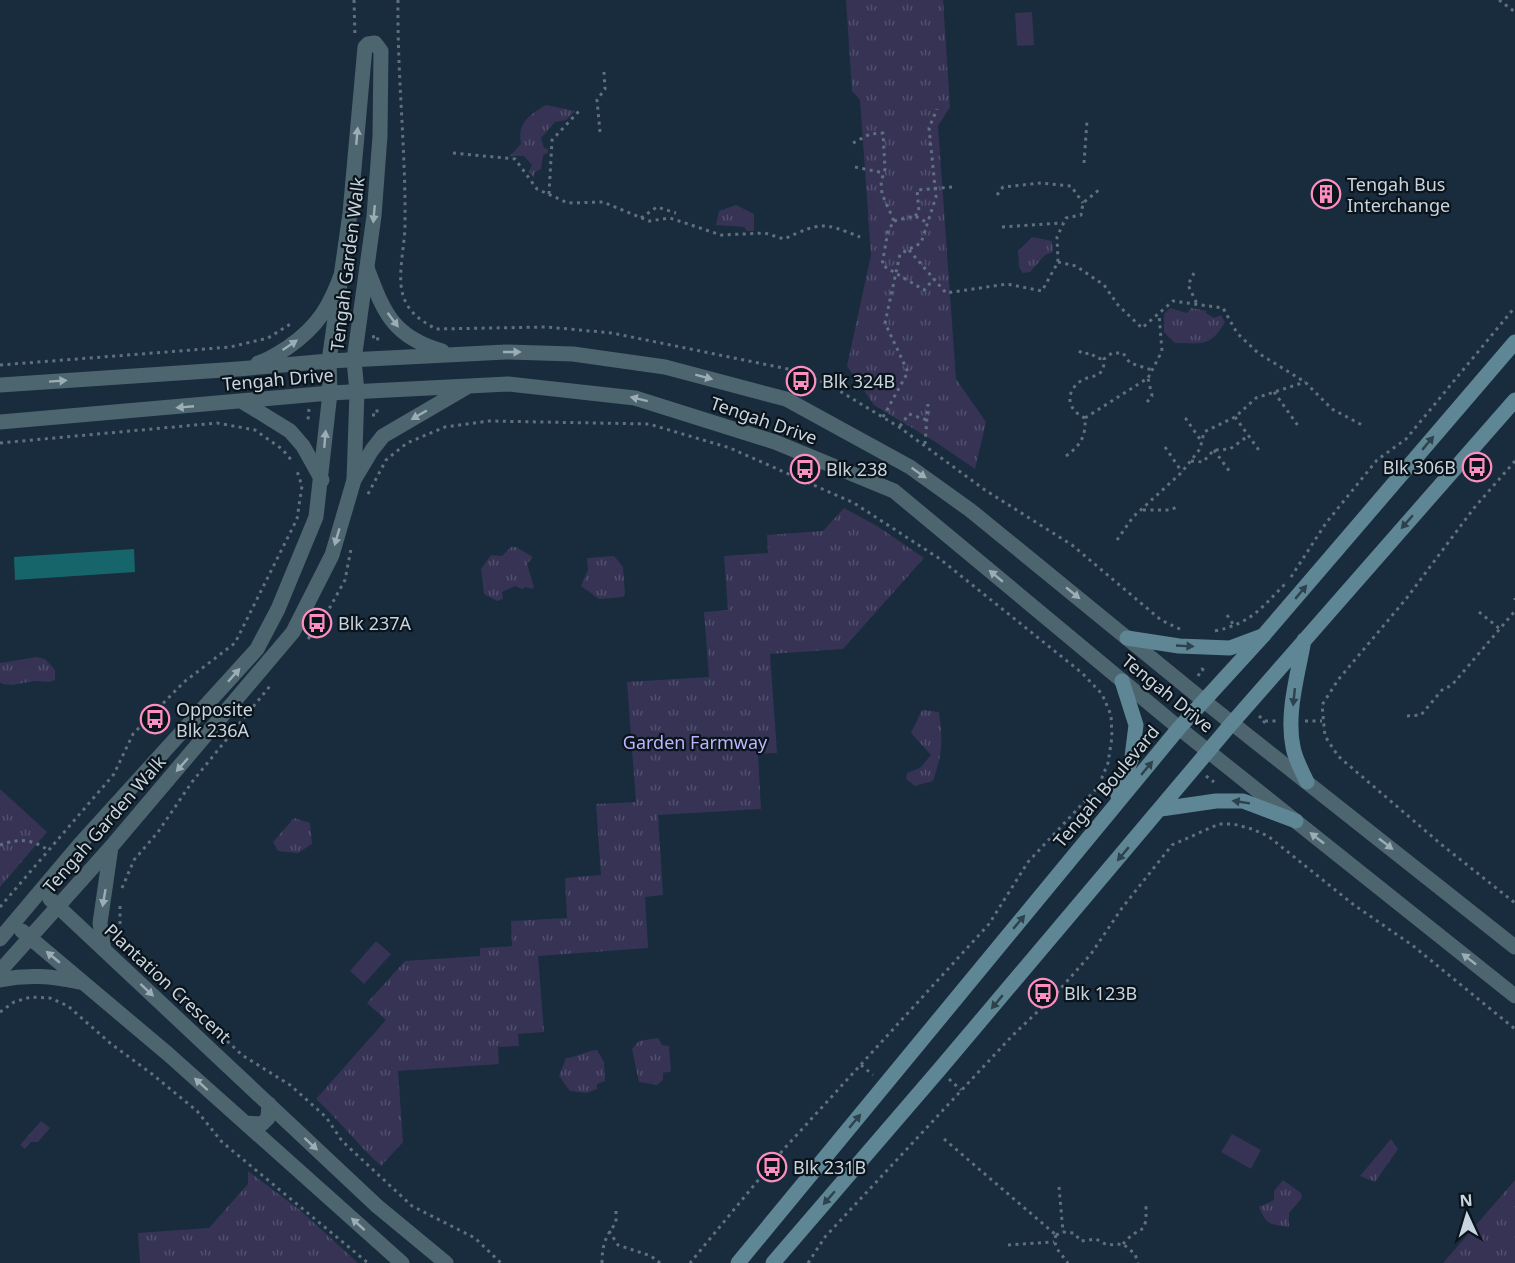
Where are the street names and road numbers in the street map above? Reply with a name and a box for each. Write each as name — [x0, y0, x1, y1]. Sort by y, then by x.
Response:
street label: Tengah Garden Walk — [324, 175, 370, 352]
street label: Tengah Drive — [221, 362, 335, 396]
street label: Tengah Drive — [707, 391, 821, 449]
street label: Tengah Drive — [1117, 649, 1219, 737]
street label: Tengah Boulevard — [1048, 720, 1164, 852]
street label: Tengah Garden Walk — [38, 750, 171, 898]
street label: Plantation Crescent — [100, 918, 237, 1048]

